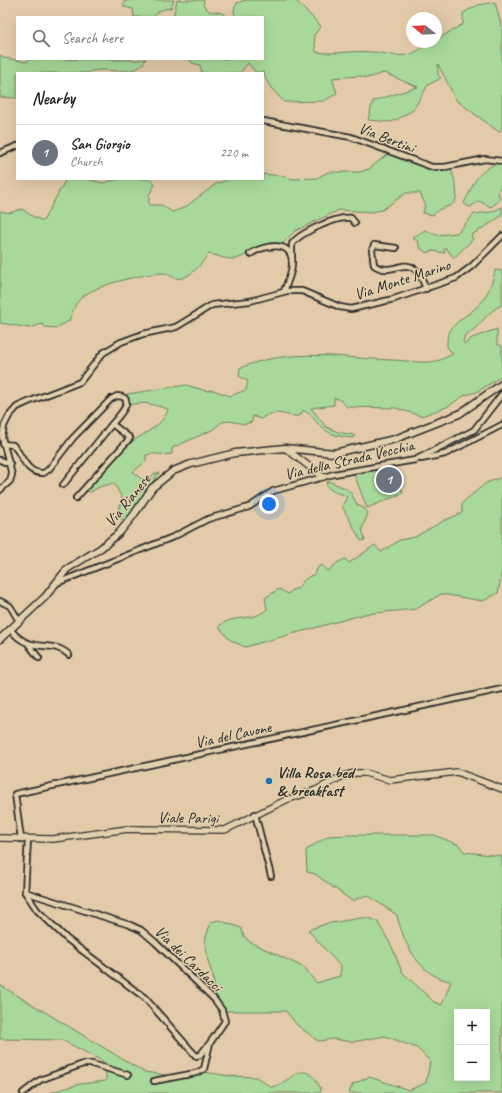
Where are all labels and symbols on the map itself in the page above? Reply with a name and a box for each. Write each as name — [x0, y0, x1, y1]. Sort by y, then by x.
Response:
north arrow — [406, 12, 442, 48]
street label: Via Bertini — [356, 118, 420, 159]
street label: Via Monte Marino — [352, 255, 454, 305]
street label: Via della Strada Vecchia — [283, 435, 417, 485]
pin: 1 — [376, 465, 402, 495]
street label: Via Rianese — [100, 469, 156, 531]
your location — [259, 494, 279, 514]
street label: Via del Cavone — [193, 717, 275, 753]
place label: Villa Rosa bed & breakfast — [277, 763, 356, 801]
marker: Villa Rosa bed & breakfast — [264, 776, 274, 786]
street label: Viale Parigi — [158, 807, 220, 829]
street label: Via dei Cardacci — [150, 922, 228, 997]

